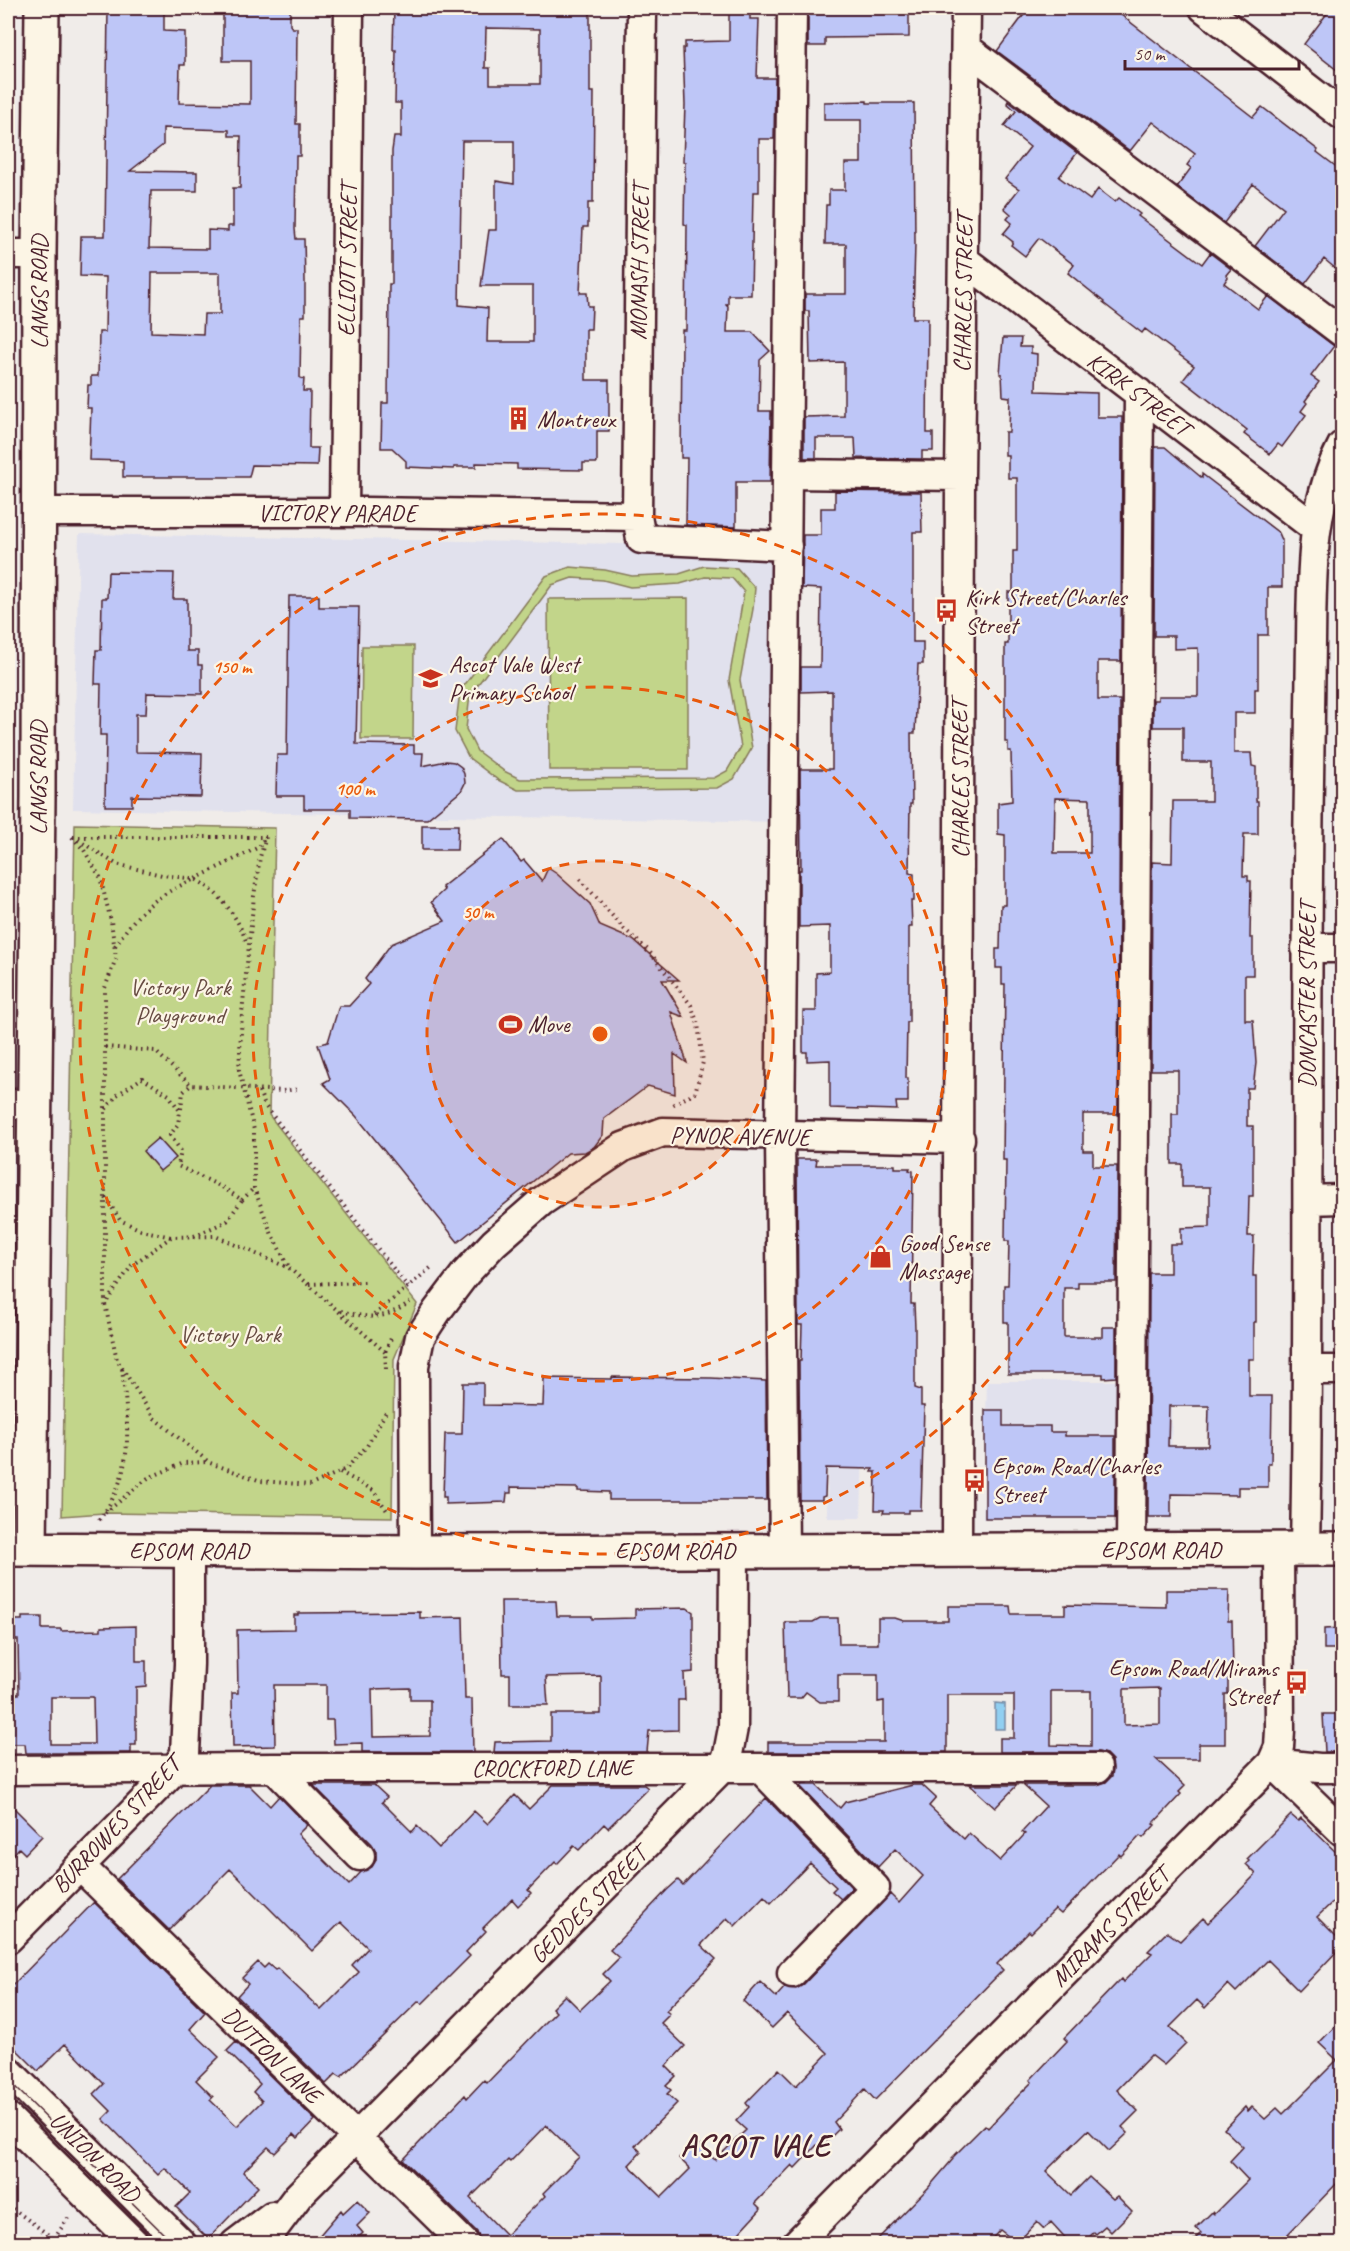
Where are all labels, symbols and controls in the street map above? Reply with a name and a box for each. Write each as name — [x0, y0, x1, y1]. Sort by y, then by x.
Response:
scale bar — [1125, 33, 1299, 71]
text: 50 m — [1134, 43, 1167, 65]
street label: ELLIOTT STREET — [331, 177, 363, 337]
street label: MONASH STREET — [623, 178, 655, 340]
street label: CHARLES STREET — [947, 207, 979, 373]
street label: LANGS ROAD — [24, 233, 54, 349]
street label: KIRK STREET — [1081, 345, 1201, 446]
place label: Montreux — [537, 404, 617, 434]
building icon: Montreux — [506, 406, 532, 432]
street label: VICTORY PARADE — [258, 498, 419, 528]
place label: Kirk Street/Charles Street — [965, 582, 1129, 640]
bus stop icon: Kirk Street/Charles Street — [934, 598, 960, 624]
place label: Ascot Vale West Primary School — [449, 649, 582, 707]
text: 150 m — [213, 656, 253, 678]
school or university icon: Ascot Vale West Primary School — [418, 665, 444, 691]
street label: CHARLES STREET — [945, 694, 975, 858]
street label: LANGS ROAD — [23, 719, 53, 835]
text: 100 m — [336, 778, 376, 800]
street label: DONCASTER STREET — [1292, 897, 1322, 1088]
text: 50 m — [463, 901, 495, 923]
park label: Victory Park Playground — [129, 972, 233, 1030]
place label: Move — [528, 1009, 572, 1039]
sports icon: Move — [497, 1011, 523, 1037]
centre of rings — [590, 1024, 610, 1044]
street label: PYNOR AVENUE — [670, 1120, 813, 1152]
place label: Good Sense Massage — [899, 1228, 991, 1286]
shop icon: Good Sense Massage — [868, 1244, 894, 1270]
park label: Victory Park — [179, 1319, 283, 1349]
place label: Epsom Road/Charles Street — [992, 1451, 1162, 1509]
bus stop icon: Epsom Road/Charles Street — [961, 1467, 987, 1493]
street label: EPSOM ROAD — [1101, 1535, 1223, 1565]
street label: EPSOM ROAD — [129, 1536, 251, 1566]
street label: EPSOM ROAD — [615, 1536, 737, 1566]
place label: Epsom Road/Mirams Street — [1109, 1653, 1281, 1711]
bus stop icon: Epsom Road/Mirams Street — [1283, 1669, 1309, 1695]
street label: BURROWES STREET — [45, 1746, 191, 1900]
street label: CROCKFORD LANE — [472, 1753, 636, 1783]
street label: GEDDES STREET — [523, 1836, 657, 1970]
street label: MIRAMS STREET — [1044, 1857, 1180, 1993]
street label: DUTTON LANE — [216, 2000, 330, 2112]
street label: UNION ROAD — [43, 2105, 148, 2210]
district label: ASCOT VALE — [681, 2127, 834, 2165]

